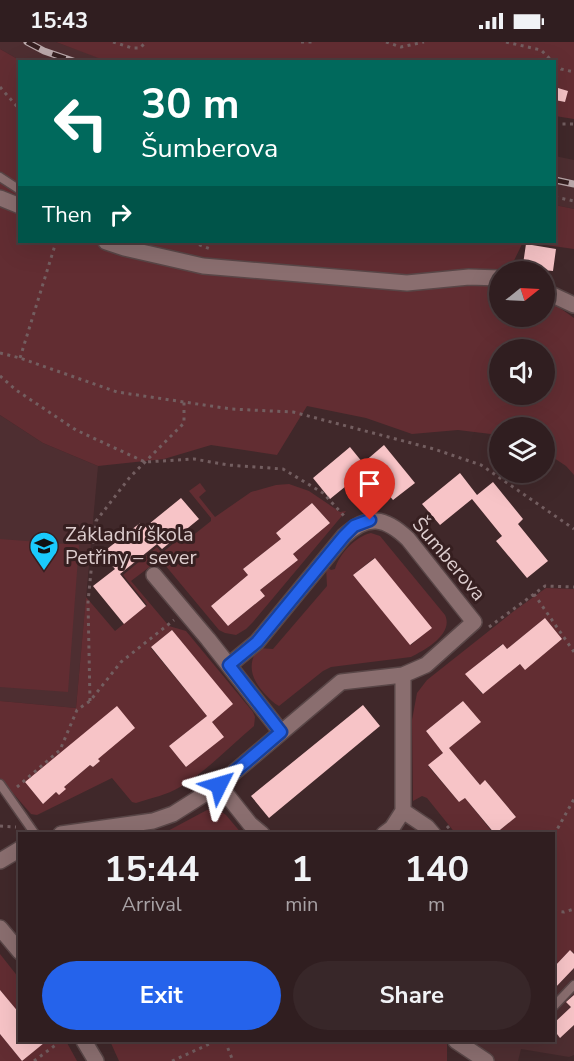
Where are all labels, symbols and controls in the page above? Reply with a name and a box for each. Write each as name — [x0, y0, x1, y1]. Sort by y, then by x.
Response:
text: 15:43 — [30, 6, 88, 36]
text: 30 m — [141, 76, 240, 133]
icon: left — [42, 84, 120, 162]
text: Šumberova — [141, 130, 278, 167]
icon: right — [104, 198, 137, 231]
text: Then — [42, 200, 92, 230]
north arrow — [489, 261, 555, 327]
map controls — [489, 261, 555, 483]
button: sound — [489, 339, 555, 405]
button: layers — [489, 417, 555, 483]
pin — [344, 458, 395, 520]
icon: arrive — [353, 467, 386, 500]
street label: Šumberova — [406, 511, 492, 607]
place label: Základní škola Petřiny – sever — [65, 521, 197, 571]
school or university icon: Základní škola Petřiny – sever — [28, 530, 60, 572]
position arrow — [187, 753, 251, 817]
text: 15:44 — [104, 845, 199, 894]
text: 1 — [291, 845, 313, 894]
text: 140 — [404, 845, 469, 894]
text: Arrival — [122, 891, 182, 918]
text: min — [285, 891, 318, 918]
text: m — [428, 891, 445, 918]
button: Exit — [42, 961, 281, 1030]
button: Share — [293, 961, 531, 1030]

